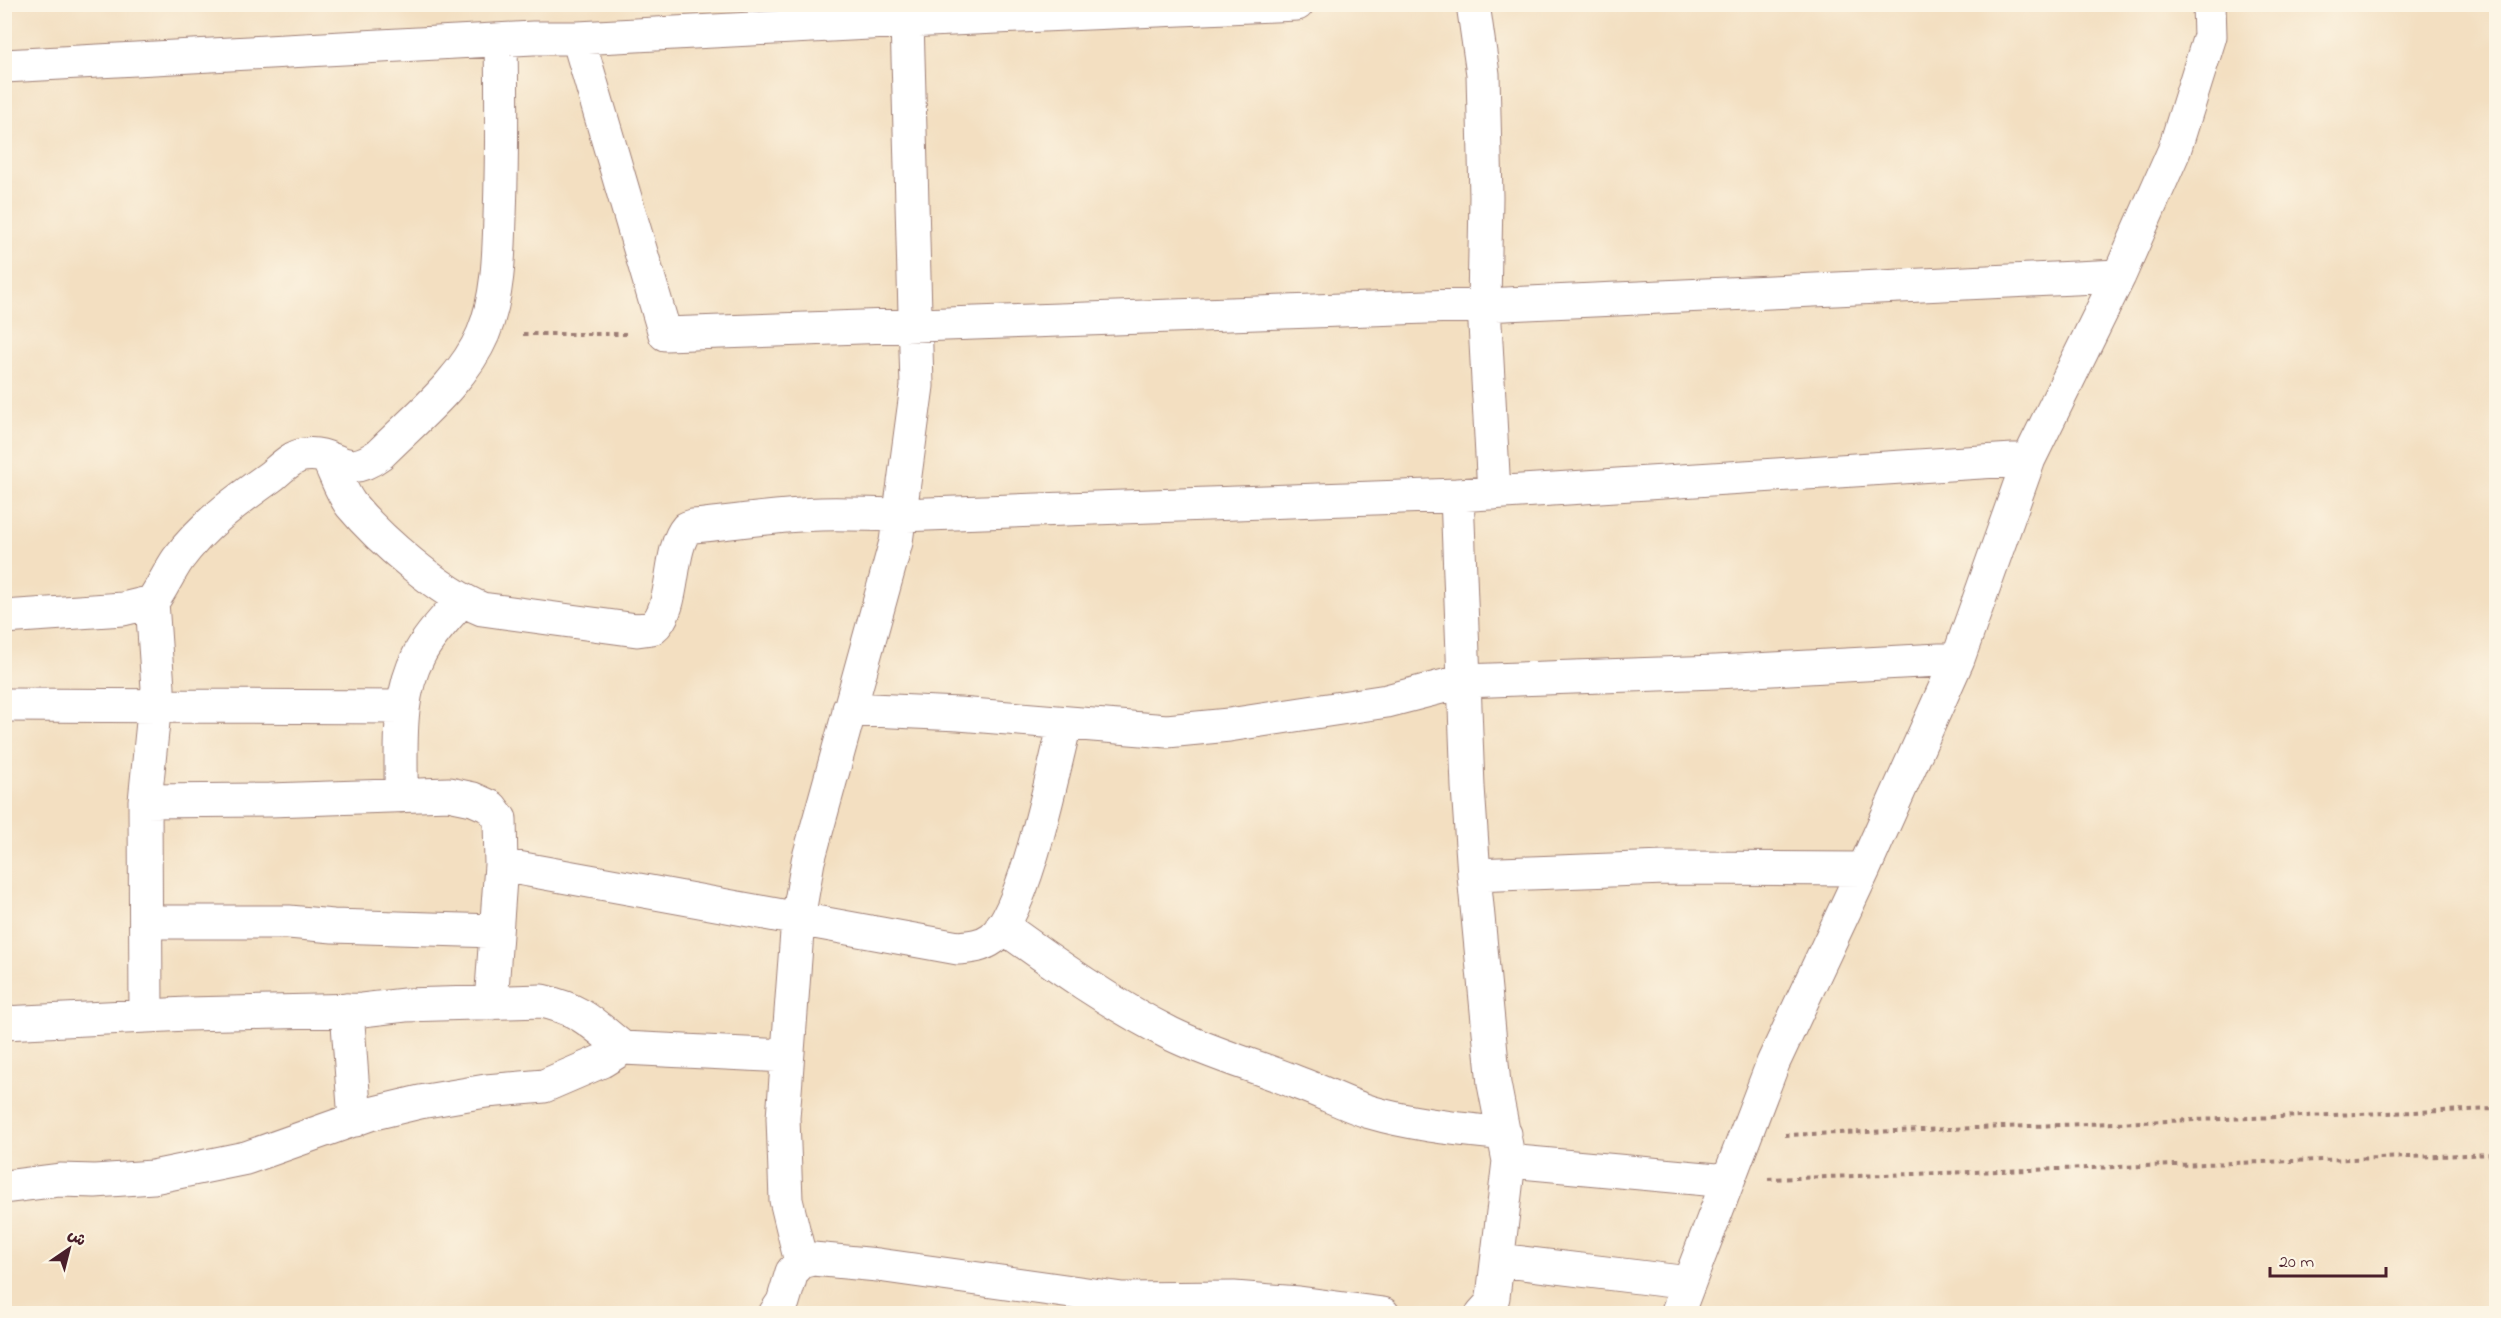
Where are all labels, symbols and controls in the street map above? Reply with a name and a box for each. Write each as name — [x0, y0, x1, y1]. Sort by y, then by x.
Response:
north arrow — [39, 1219, 99, 1279]
text: ش — [62, 1223, 91, 1253]
scale bar — [2270, 1240, 2386, 1278]
text: 20 m — [2279, 1250, 2314, 1276]

